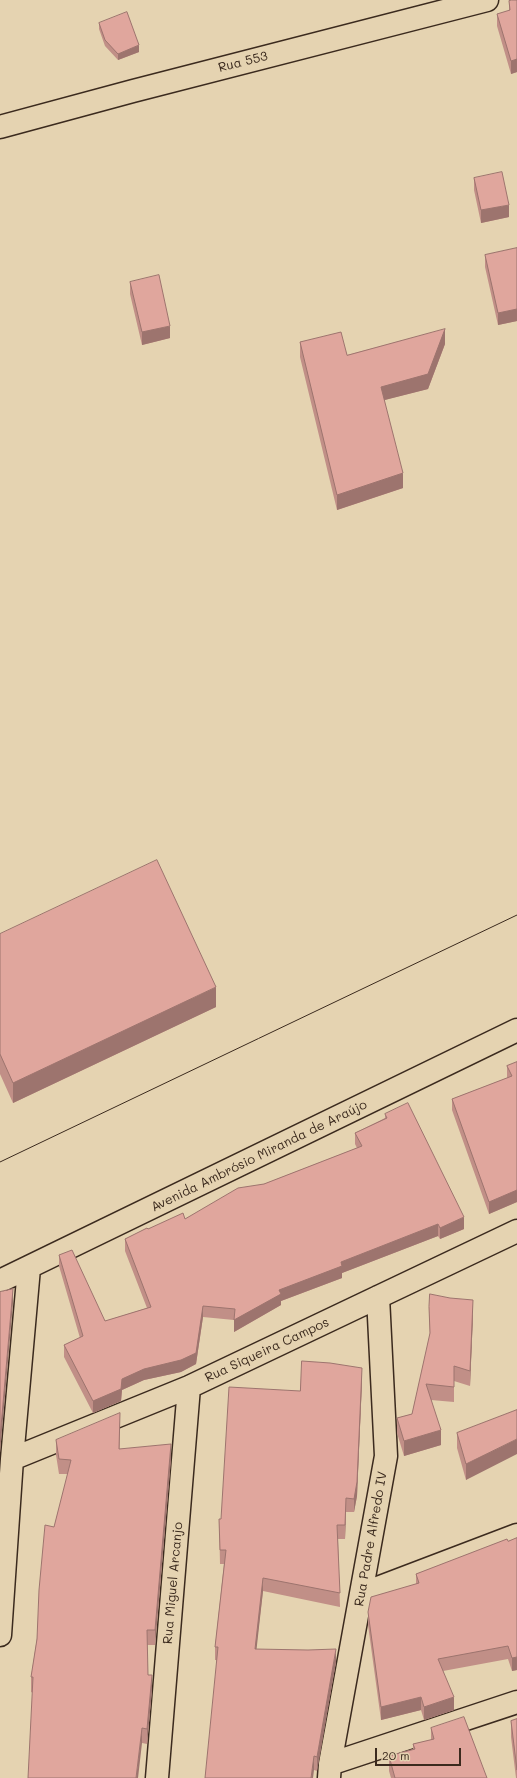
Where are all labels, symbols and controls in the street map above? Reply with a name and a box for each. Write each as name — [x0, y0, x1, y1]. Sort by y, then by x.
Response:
street label: Rua 553 — [217, 48, 269, 76]
street label: Avenida Ambrósio Miranda de Araújo — [149, 1097, 369, 1215]
street label: Rua Siqueira Campos — [203, 1314, 331, 1386]
street label: Rua Padre Alfredo IV — [351, 1470, 391, 1608]
street label: Rua Miguel Arcanjo — [160, 1521, 186, 1645]
scale bar — [377, 1740, 463, 1766]
text: 20 m — [382, 1747, 410, 1763]

